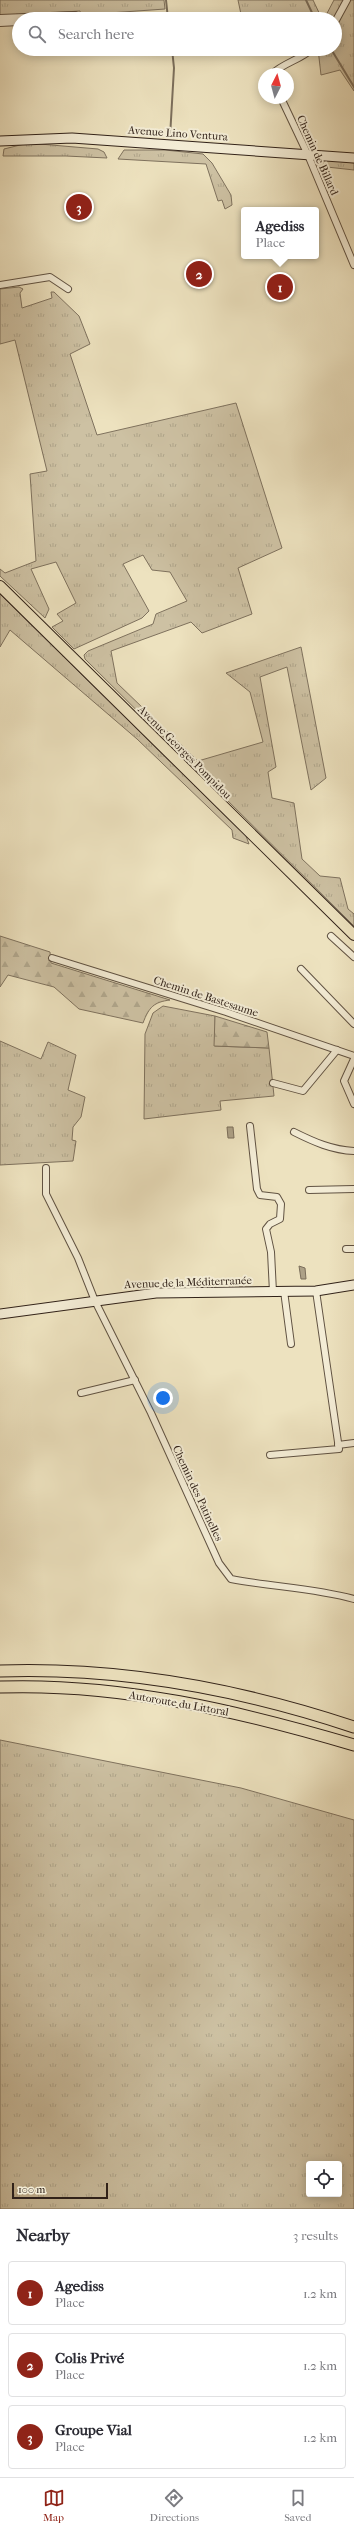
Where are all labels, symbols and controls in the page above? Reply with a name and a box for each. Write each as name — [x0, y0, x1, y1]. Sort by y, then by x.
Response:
search box — [12, 12, 342, 56]
icon: search — [26, 23, 48, 45]
text: Search here — [58, 25, 134, 43]
north arrow — [258, 68, 294, 104]
street label: Chemin de Billard — [294, 113, 341, 198]
street label: Avenue Lino Ventura — [127, 123, 229, 144]
pin: 3 — [66, 192, 92, 222]
popup — [241, 207, 319, 259]
text: Agediss — [256, 217, 304, 235]
text: Place — [256, 235, 285, 250]
pin: 2 — [186, 259, 212, 289]
pin: 1 — [267, 272, 293, 302]
street label: Avenue Georges Pompidou — [135, 702, 235, 802]
street label: Chemin de Bastesaume — [152, 973, 260, 1020]
street label: Avenue de la Méditerranée — [123, 1274, 253, 1291]
your location — [153, 1388, 173, 1408]
street label: Chemin des Patinelles — [170, 1443, 225, 1543]
street label: Autoroute du Littoral — [127, 1688, 230, 1719]
map controls — [306, 2161, 342, 2197]
button: locate — [306, 2161, 342, 2197]
scale bar — [12, 2181, 108, 2200]
text: 100 m — [18, 2183, 46, 2196]
text: Nearby — [16, 2225, 70, 2245]
text: 3 results — [293, 2228, 338, 2243]
text: Agediss — [55, 2277, 104, 2295]
text: 1 — [28, 2286, 32, 2301]
text: 1.2 km — [303, 2286, 337, 2301]
text: Place — [55, 2295, 85, 2310]
text: Colis Privé — [55, 2349, 124, 2367]
text: 2 — [27, 2358, 33, 2373]
text: 1.2 km — [303, 2358, 337, 2373]
text: Place — [55, 2367, 85, 2382]
text: Groupe Vial — [55, 2421, 132, 2439]
text: 3 — [27, 2430, 33, 2445]
text: 1.2 km — [303, 2430, 337, 2445]
text: Place — [55, 2439, 85, 2454]
tab: Map — [43, 2487, 65, 2524]
tab: Directions — [150, 2487, 199, 2524]
tab: Saved — [284, 2487, 311, 2524]

